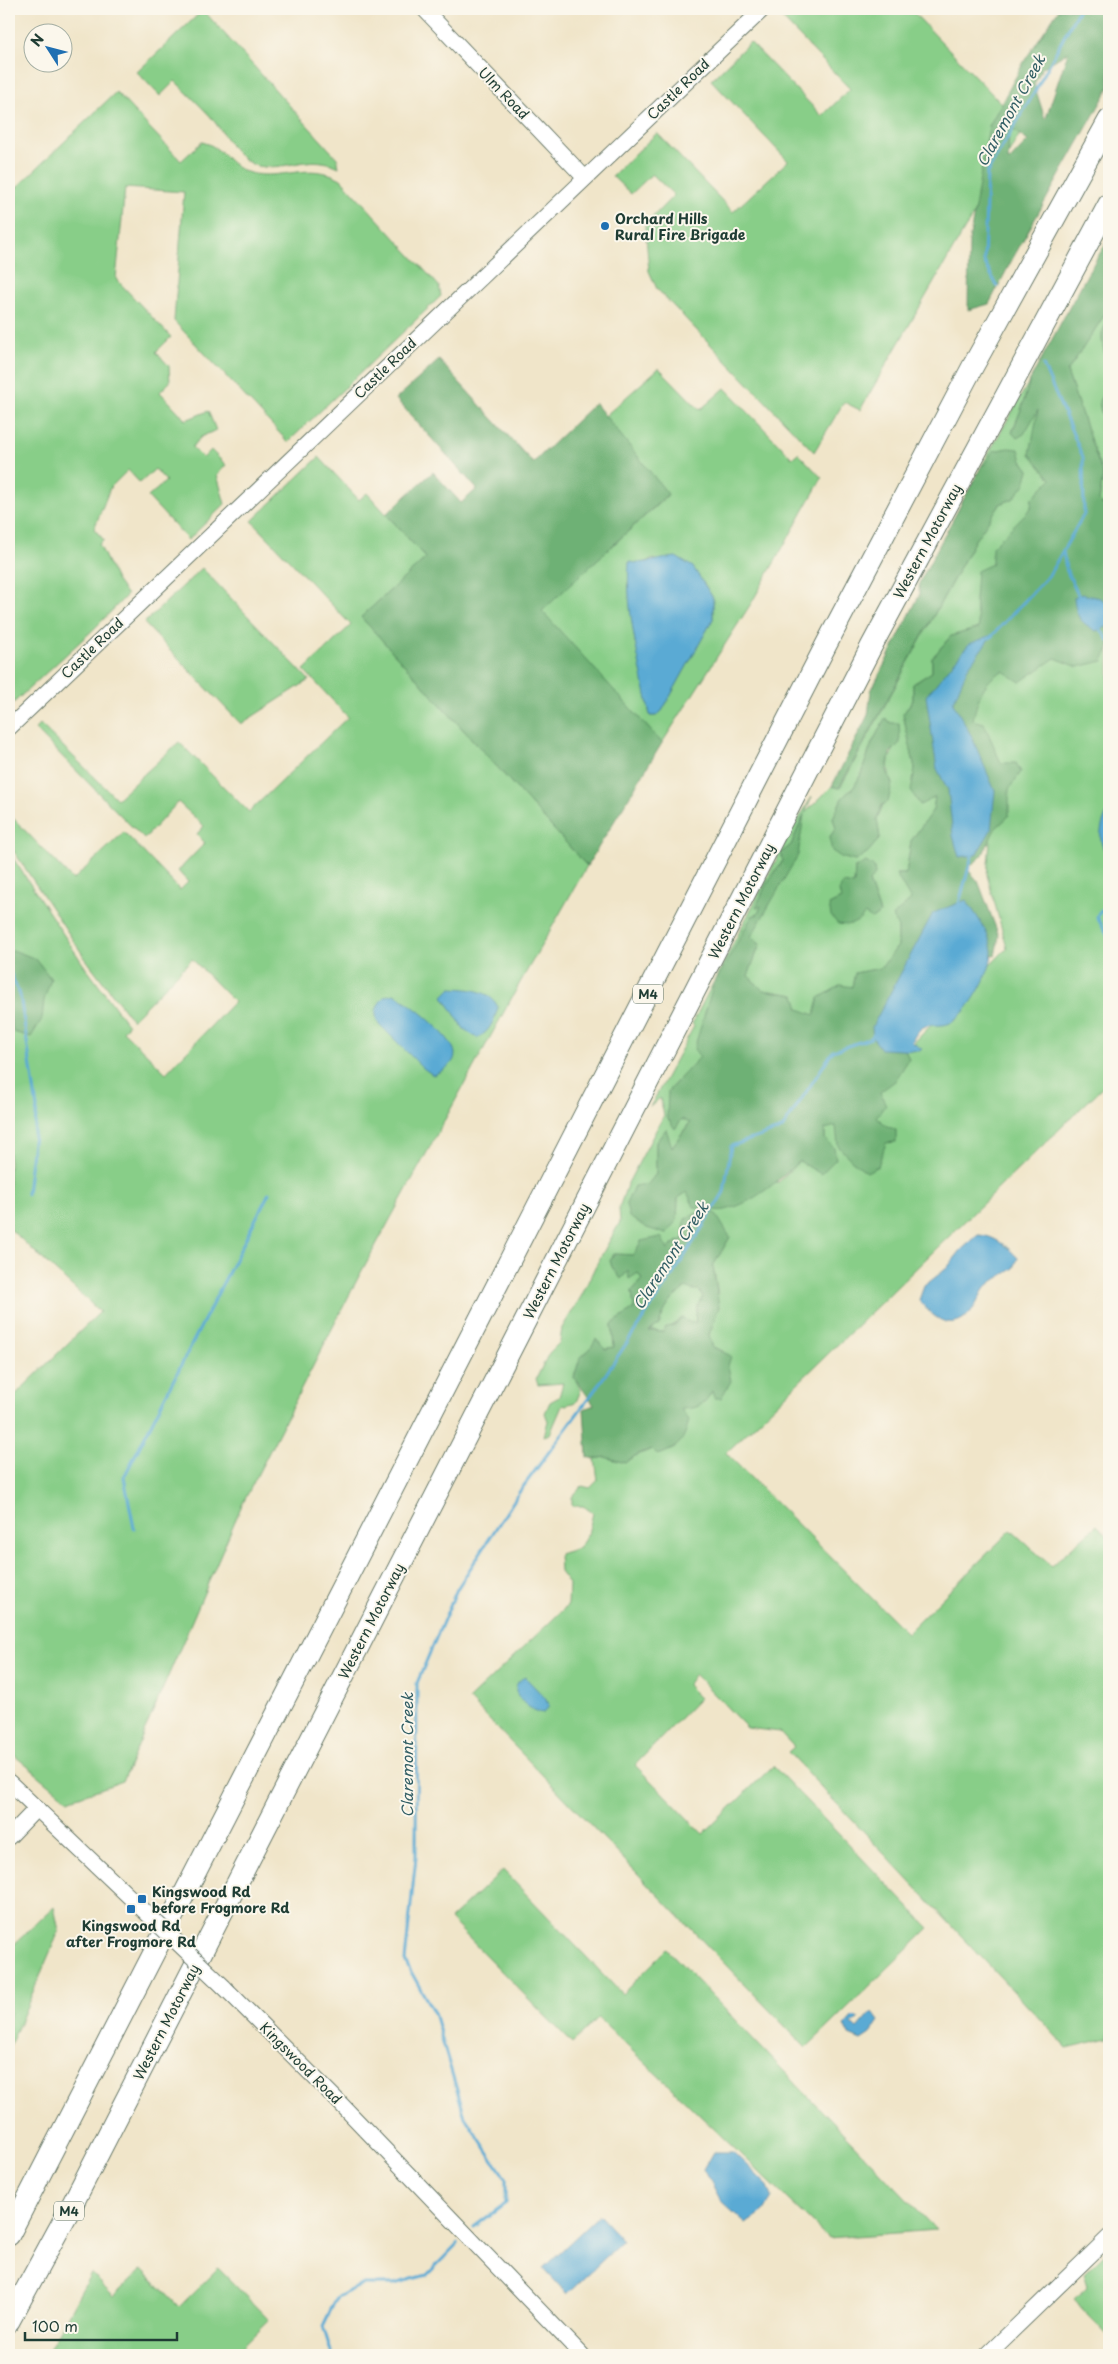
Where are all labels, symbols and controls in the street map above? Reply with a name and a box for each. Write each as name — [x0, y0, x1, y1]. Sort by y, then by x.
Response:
north arrow — [22, 22, 72, 72]
text: N — [25, 29, 49, 51]
water label: Claremont Creek — [970, 49, 1051, 170]
street label: Castle Road — [642, 54, 714, 124]
street label: Ulm Road — [474, 62, 534, 124]
place label: Orchard Hills Rural Fire Brigade — [615, 208, 746, 245]
marker: Orchard Hills Rural Fire Brigade — [599, 220, 611, 232]
street label: Castle Road — [349, 333, 421, 403]
street label: Western Motorway — [888, 480, 966, 602]
street label: Castle Road — [56, 613, 128, 683]
street label: Western Motorway — [703, 839, 779, 963]
road number: M4 — [633, 984, 663, 1004]
water label: Claremont Creek — [626, 1196, 714, 1314]
street label: Western Motorway — [518, 1199, 594, 1323]
street label: Western Motorway — [333, 1559, 409, 1683]
water label: Claremont Creek — [395, 1692, 418, 1817]
place label: Kingswood Rd before Frogmore Rd — [152, 1881, 290, 1918]
marker: Kingswood Rd before Frogmore Rd — [136, 1893, 148, 1905]
marker: Kingswood Rd after Frogmore Rd — [125, 1903, 137, 1915]
place label: Kingswood Rd after Frogmore Rd — [66, 1915, 197, 1952]
street label: Western Motorway — [128, 1960, 204, 2084]
street label: Kingswood Road — [255, 2017, 347, 2109]
road number: M4 — [54, 2202, 84, 2220]
scale bar — [25, 2309, 178, 2341]
text: 100 m — [32, 2314, 78, 2337]

